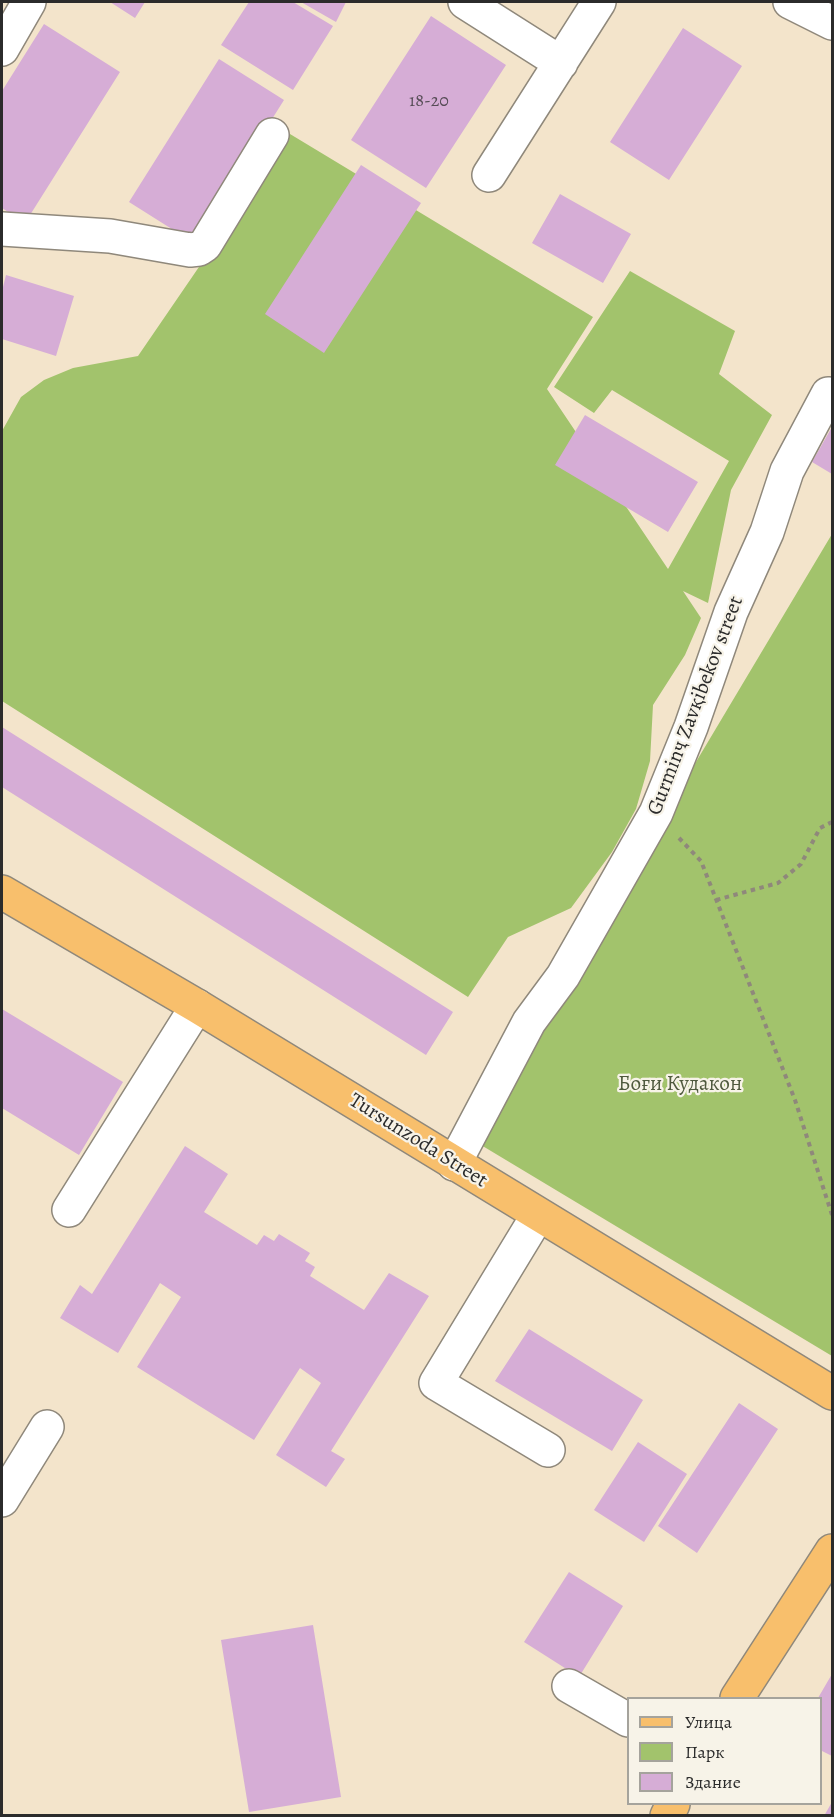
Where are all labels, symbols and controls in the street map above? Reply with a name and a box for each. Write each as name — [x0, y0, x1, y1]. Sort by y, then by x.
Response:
house number: 18-20 — [409, 91, 449, 113]
street label: Gurminҷ Zavқibekov street — [643, 593, 749, 819]
park label: Боғи Кудакон — [618, 1072, 742, 1098]
street label: Tursunzoda Street — [344, 1088, 492, 1194]
legend — [627, 1697, 822, 1805]
text: Улица — [685, 1710, 732, 1734]
text: Парк — [685, 1740, 725, 1764]
text: Здание — [685, 1770, 741, 1794]

